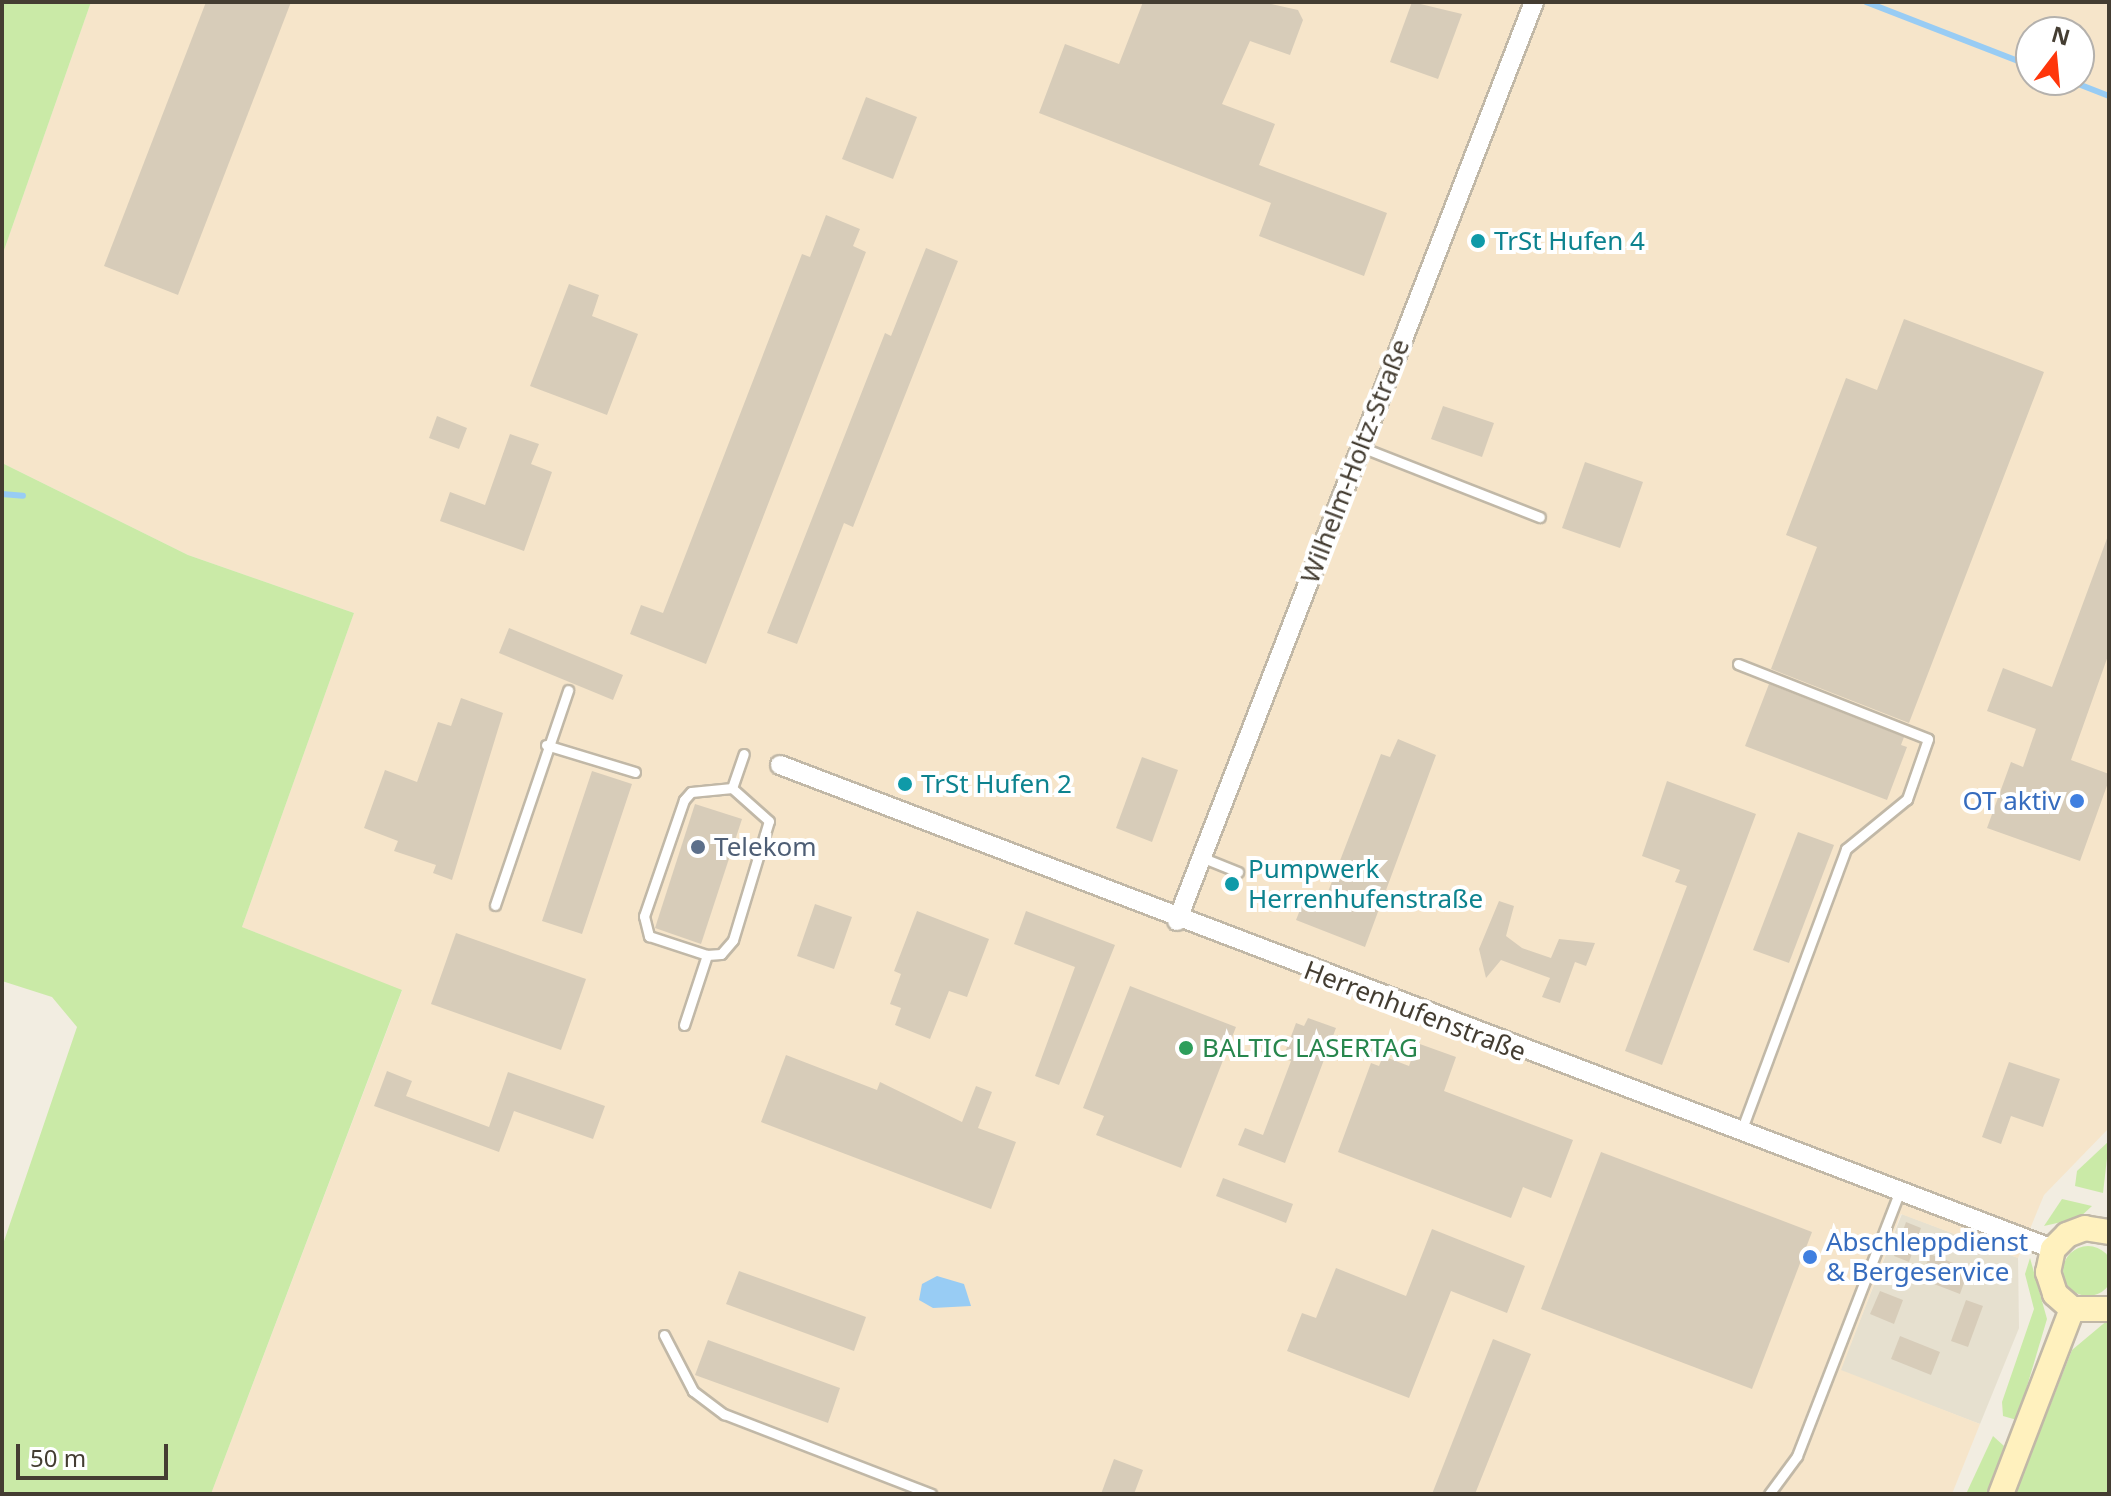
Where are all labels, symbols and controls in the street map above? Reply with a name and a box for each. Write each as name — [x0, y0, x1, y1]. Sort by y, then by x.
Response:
north arrow — [2015, 16, 2095, 96]
text: N — [2048, 18, 2074, 52]
place label: TrSt Hufen 4 — [1494, 225, 1645, 257]
marker: TrSt Hufen 4 — [1469, 232, 1487, 250]
street label: Wilhelm-Holtz-Straße — [1294, 335, 1416, 587]
place label: TrSt Hufen 2 — [921, 768, 1072, 800]
marker: TrSt Hufen 2 — [896, 775, 914, 793]
place label: OT aktiv — [1962, 785, 2061, 817]
marker: OT aktiv — [2068, 792, 2086, 810]
place label: Telekom — [714, 831, 817, 863]
marker: Telekom — [689, 838, 707, 856]
place label: Pumpwerk Herrenhufenstraße — [1248, 853, 1483, 914]
marker: Pumpwerk Herrenhufenstraße — [1223, 875, 1241, 893]
street label: Herrenhufenstraße — [1300, 954, 1530, 1068]
place label: BALTIC LASERTAG — [1202, 1032, 1418, 1064]
marker: BALTIC LASERTAG — [1177, 1039, 1195, 1057]
place label: Abschleppdienst & Bergeservice — [1826, 1226, 2028, 1288]
marker: Abschleppdienst & Bergeservice — [1801, 1248, 1819, 1266]
scale bar — [20, 1428, 172, 1478]
text: 50 m — [30, 1441, 86, 1474]

